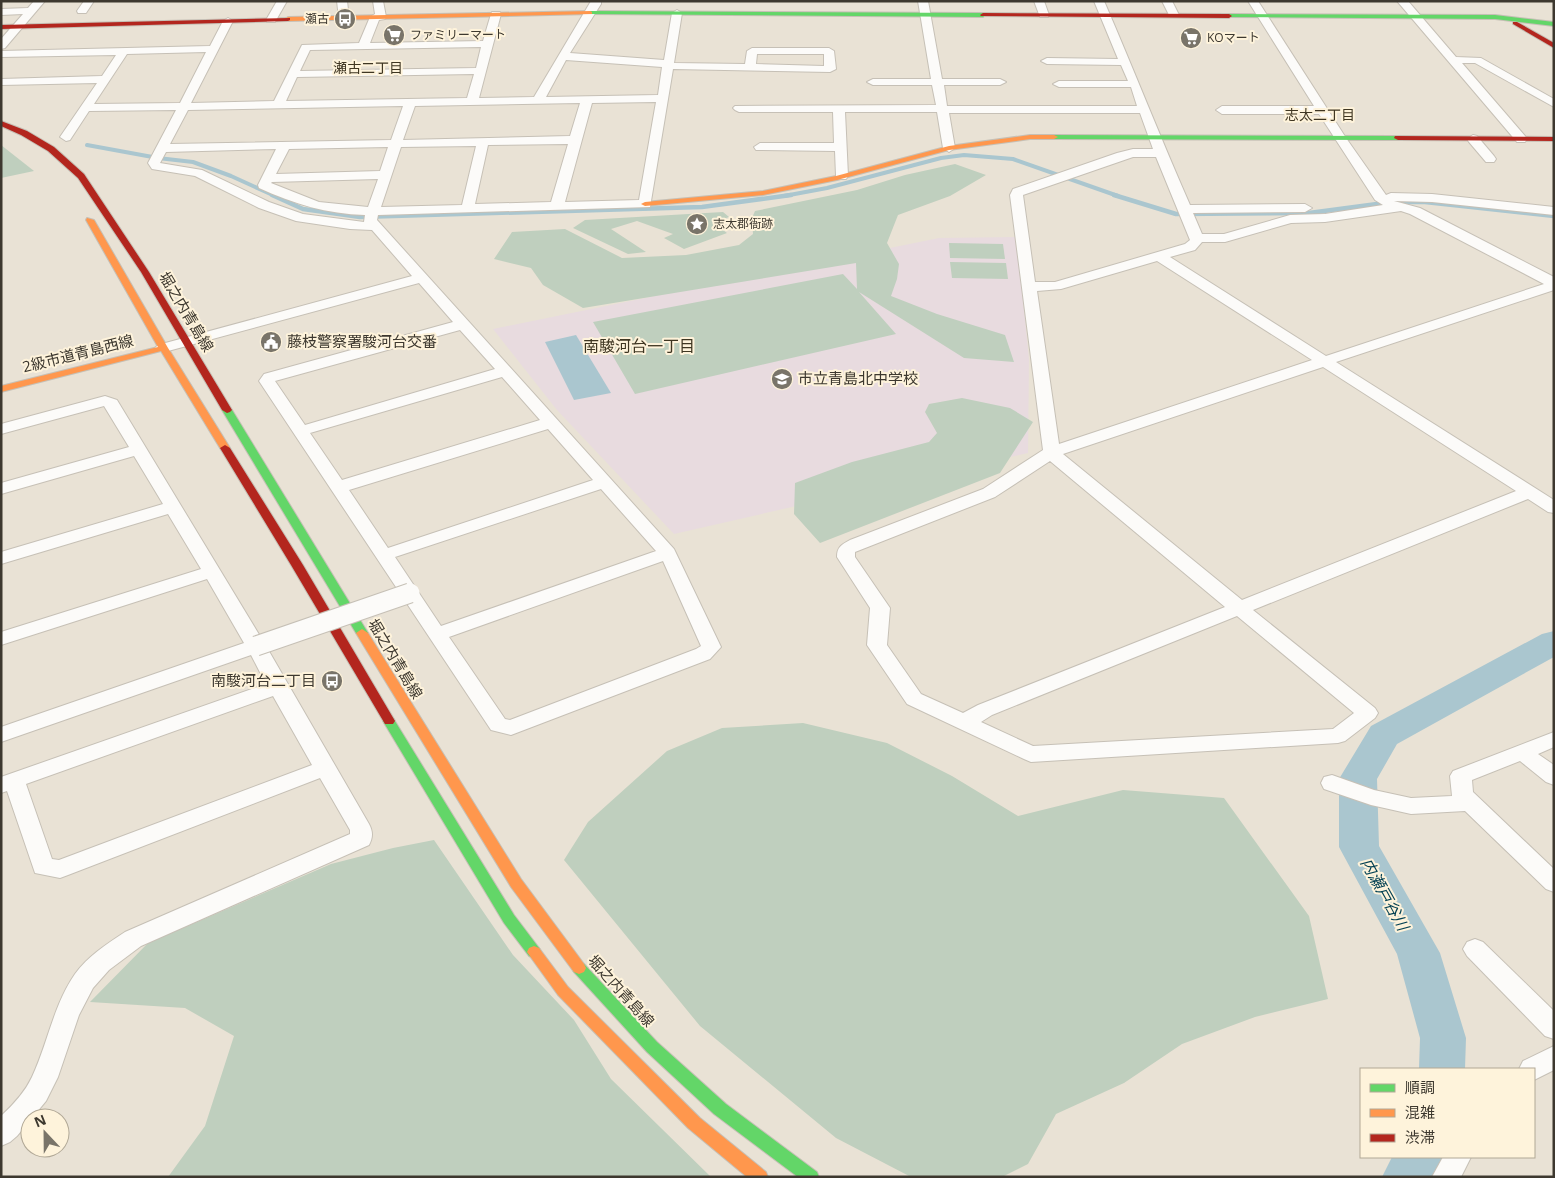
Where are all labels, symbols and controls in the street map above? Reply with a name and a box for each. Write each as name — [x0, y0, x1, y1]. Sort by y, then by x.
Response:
bus stop icon: 瀬古 — [333, 7, 357, 31]
place label: 瀬古 — [305, 10, 329, 27]
supermarket icon: ファミリーマート — [382, 23, 406, 47]
place label: ファミリーマート — [410, 26, 506, 43]
supermarket icon: KOマート — [1179, 26, 1203, 50]
place label: KOマート — [1207, 29, 1260, 46]
district label: 瀬古二丁目 — [333, 58, 403, 77]
district label: 志太二丁目 — [1285, 105, 1355, 124]
place icon: 志太郡衙跡 — [685, 212, 709, 236]
place label: 志太郡衙跡 — [713, 215, 773, 232]
street label: 堀之内青島線 — [155, 268, 219, 355]
street label: 2級市道青島西線 — [20, 330, 135, 376]
public building icon: 藤枝警察署駿河台交番 — [259, 330, 283, 354]
place label: 藤枝警察署駿河台交番 — [287, 331, 437, 351]
district label: 南駿河台一丁目 — [583, 335, 695, 357]
school or university icon: 市立青島北中学校 — [770, 367, 794, 391]
place label: 市立青島北中学校 — [798, 368, 918, 388]
street label: 堀之内青島線 — [364, 615, 428, 702]
bus stop icon: 南駿河台二丁目 — [320, 669, 344, 693]
place label: 南駿河台二丁目 — [211, 670, 316, 690]
water label: 内瀬戸谷川 — [1356, 854, 1415, 936]
street label: 堀之内青島線 — [584, 950, 659, 1030]
legend — [1360, 1068, 1535, 1158]
text: 順調 — [1405, 1077, 1435, 1097]
text: 混雑 — [1405, 1102, 1435, 1122]
north arrow — [20, 1108, 70, 1158]
text: N — [31, 1110, 49, 1131]
text: 渋滞 — [1405, 1127, 1435, 1147]

